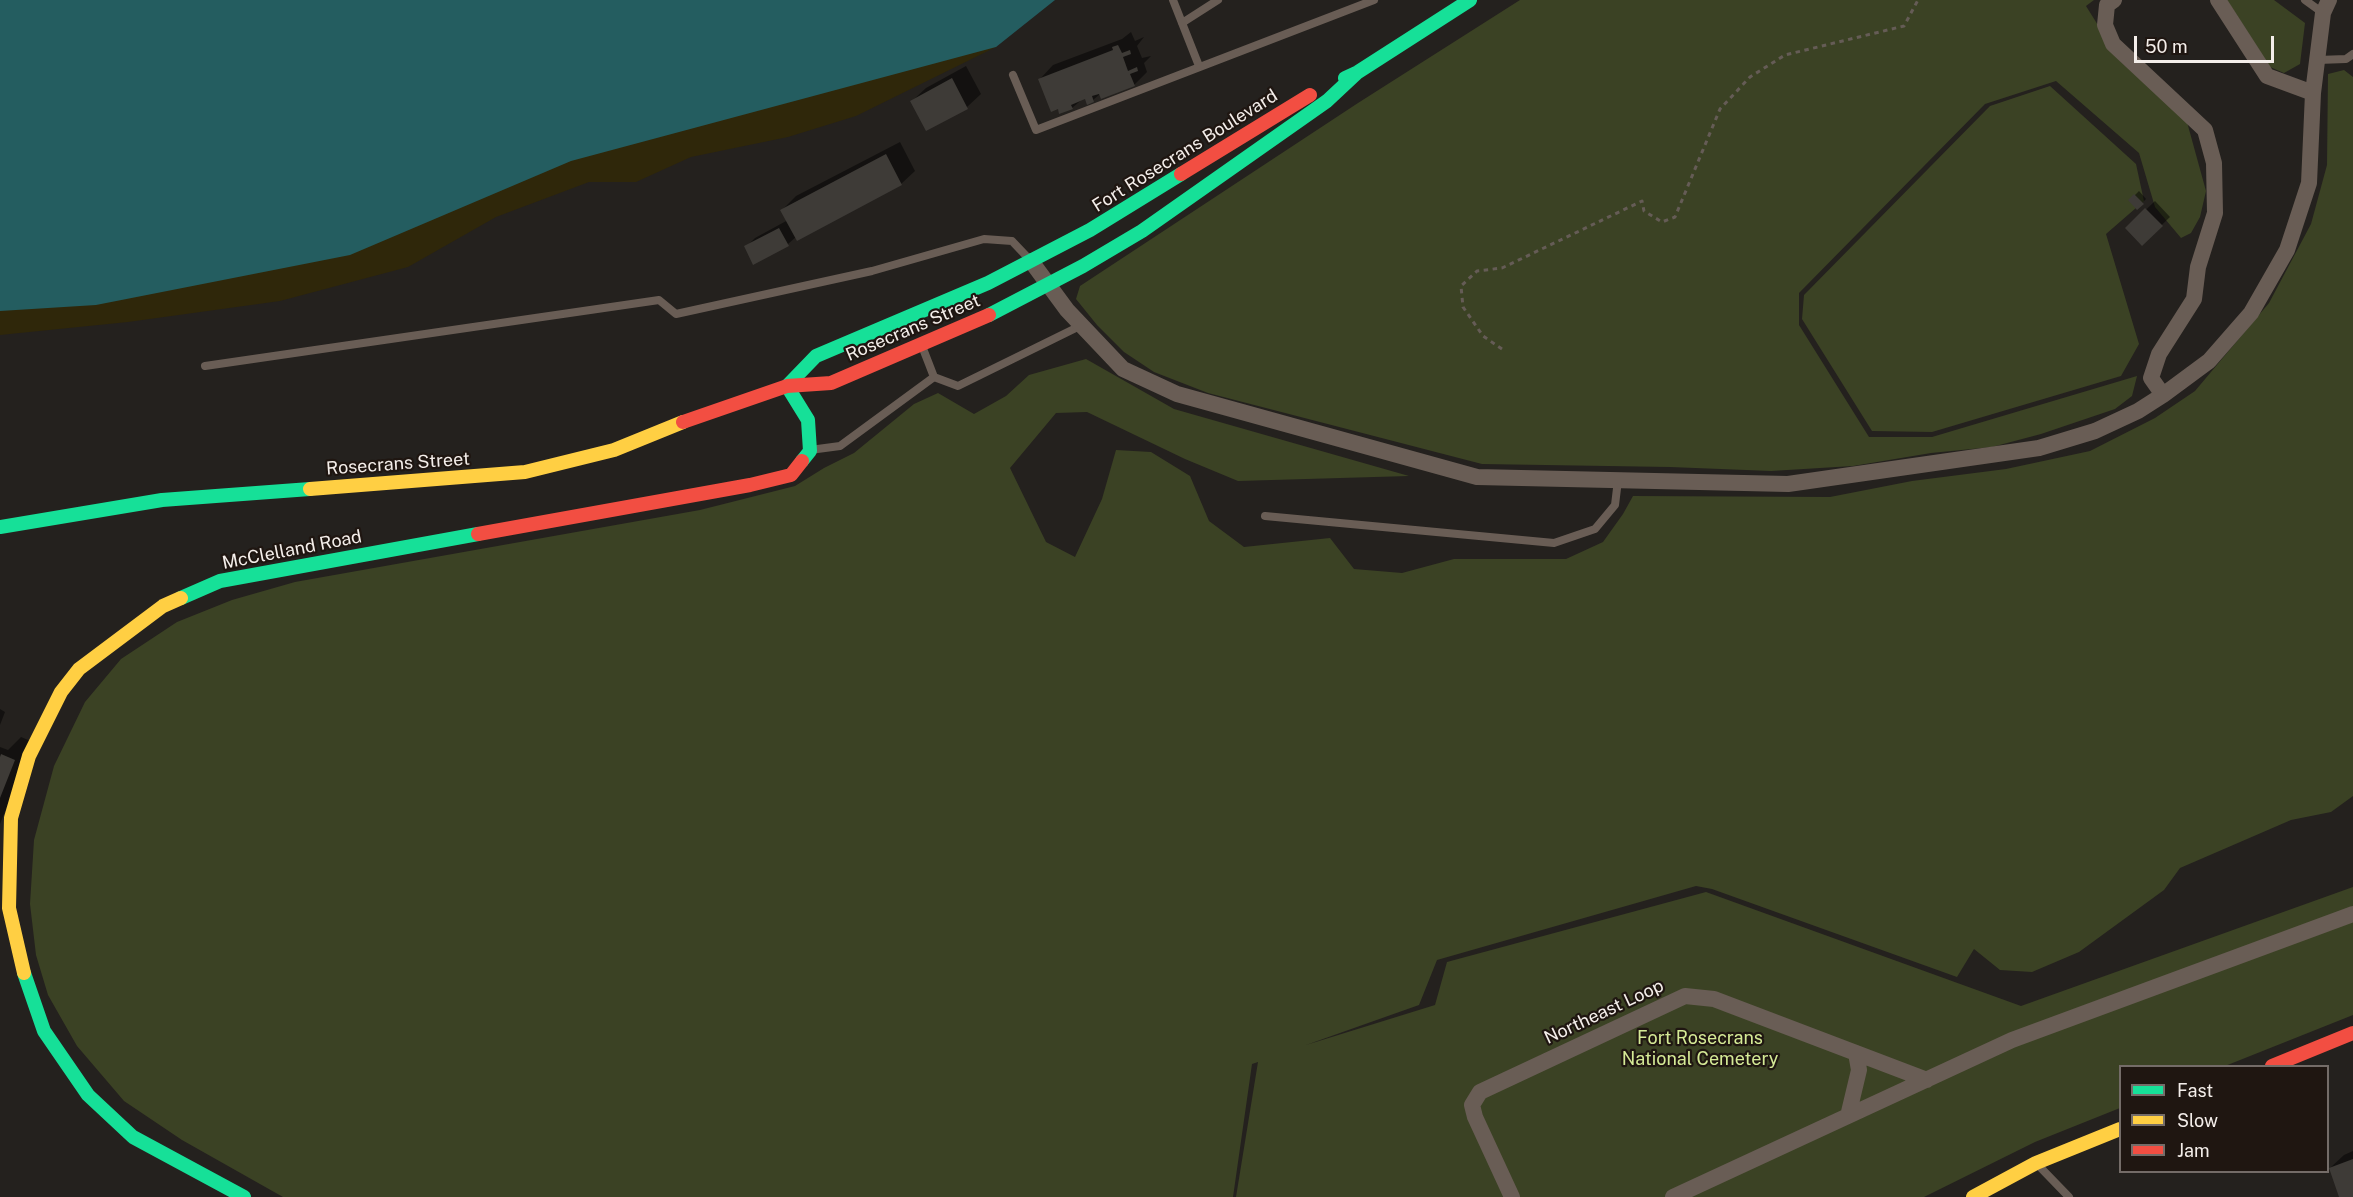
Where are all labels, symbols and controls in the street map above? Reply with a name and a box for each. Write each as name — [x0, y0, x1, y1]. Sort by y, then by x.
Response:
scale bar — [2137, 24, 2276, 62]
text: 50 m — [2145, 36, 2188, 57]
street label: Fort Rosecrans Boulevard — [1088, 85, 1282, 217]
street label: Rosecrans Street — [843, 290, 983, 366]
street label: Rosecrans Street — [325, 448, 471, 480]
street label: McClelland Road — [220, 526, 364, 574]
street label: Northeast Loop — [1541, 975, 1667, 1049]
park label: Fort Rosecrans National Cemetery — [1622, 1027, 1778, 1070]
legend — [2119, 1065, 2329, 1173]
text: Fast — [2177, 1080, 2213, 1101]
text: Slow — [2177, 1110, 2218, 1131]
text: Jam — [2177, 1140, 2210, 1161]

